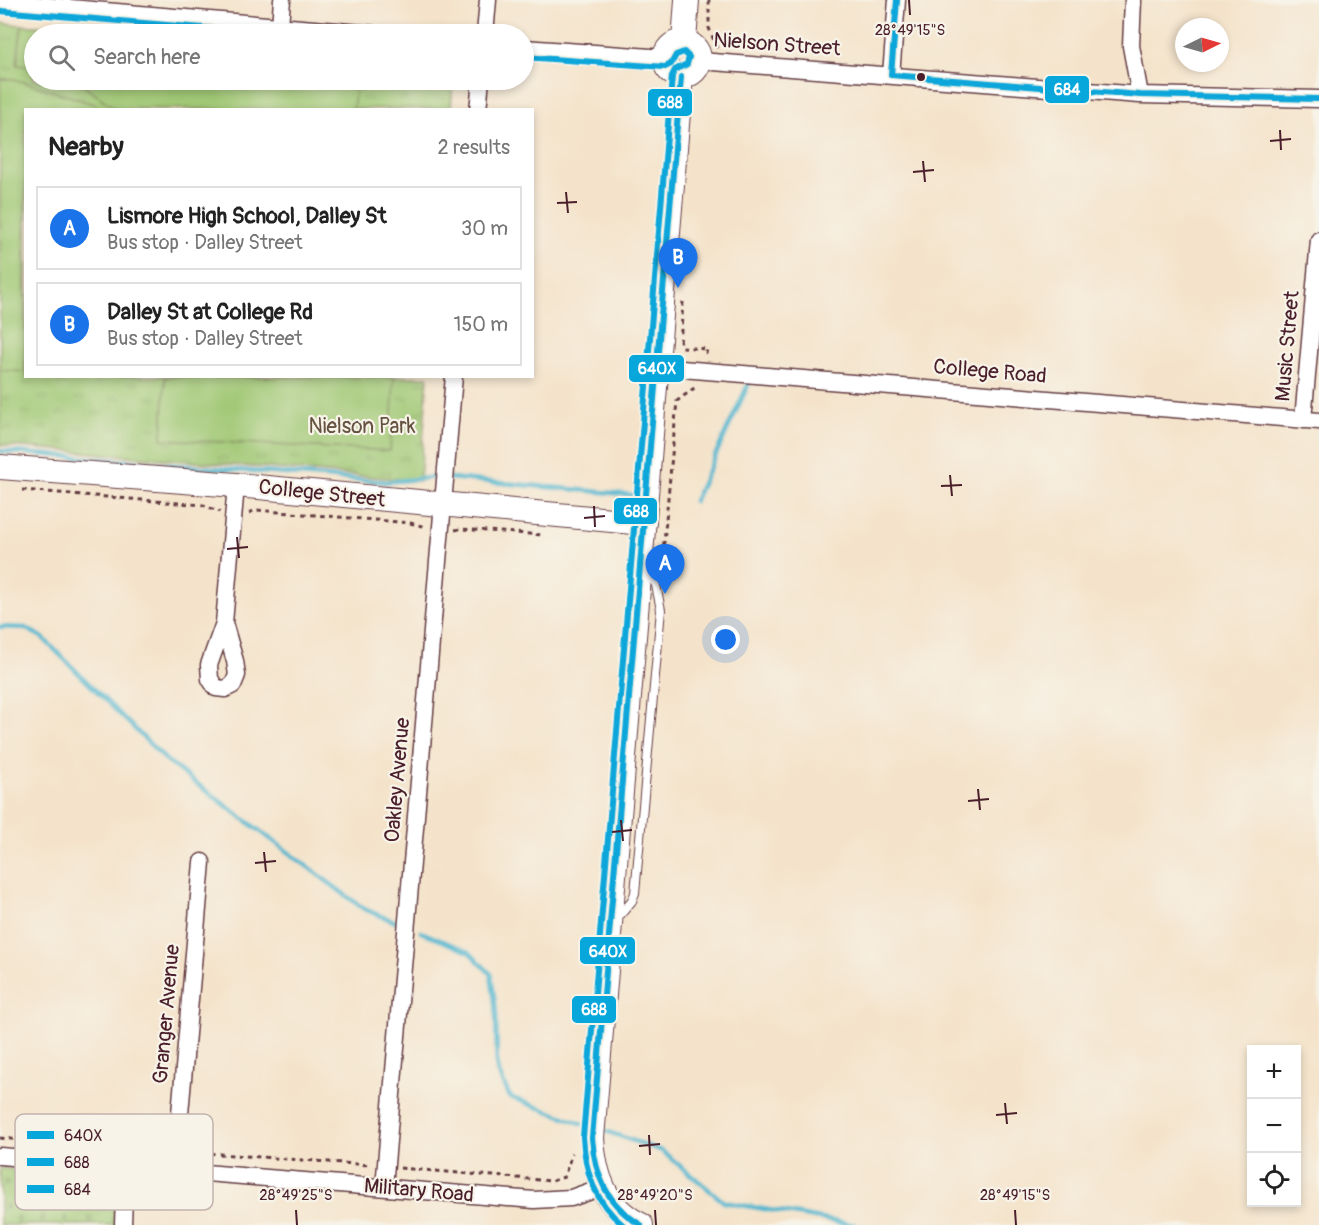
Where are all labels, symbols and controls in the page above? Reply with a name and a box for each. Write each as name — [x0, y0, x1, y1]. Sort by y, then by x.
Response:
north arrow — [1175, 18, 1229, 72]
text: 28°49'15"S — [875, 21, 945, 40]
search box — [24, 24, 534, 90]
street label: Nielson Street — [713, 27, 842, 62]
icon: search — [45, 41, 78, 74]
text: Search here — [93, 43, 200, 71]
unlabelled marker — [915, 71, 927, 83]
line badge: 684 — [1044, 75, 1090, 104]
text: 684 — [1054, 80, 1081, 100]
line badge: 688 — [647, 88, 693, 117]
text: 688 — [657, 93, 683, 113]
text: Nearby — [48, 131, 124, 163]
text: 2 results — [438, 135, 510, 160]
text: Lismore High School, Dalley St — [107, 202, 387, 230]
text: A — [63, 216, 76, 241]
text: 30 m — [461, 216, 508, 241]
text: Bus stop · Dalley Street — [107, 230, 303, 255]
pin: B — [658, 238, 698, 288]
street label: Music Street — [1269, 289, 1306, 403]
text: Dalley St at College Rd — [107, 298, 313, 326]
text: B — [64, 312, 75, 337]
text: 150 m — [454, 312, 508, 337]
text: Bus stop · Dalley Street — [107, 326, 303, 351]
street label: College Road — [932, 353, 1048, 390]
line badge: 640X — [628, 354, 685, 383]
text: 640X — [638, 359, 676, 379]
park label: Nielson Park — [309, 413, 416, 440]
street label: College Street — [257, 473, 387, 514]
line badge: 688 — [613, 497, 658, 525]
text: 688 — [623, 502, 649, 522]
pin: A — [646, 544, 684, 594]
your location — [711, 625, 740, 654]
street label: Oakley Avenue — [379, 716, 416, 844]
line badge: 640X — [579, 936, 636, 965]
text: 640X — [589, 942, 627, 962]
street label: Granger Avenue — [147, 943, 186, 1085]
line badge: 688 — [571, 995, 617, 1024]
text: 688 — [581, 1000, 607, 1020]
map controls — [1247, 1045, 1301, 1207]
button: + — [1247, 1045, 1301, 1099]
button: − — [1247, 1099, 1301, 1153]
legend — [15, 1114, 213, 1210]
text: 640X — [64, 1126, 103, 1146]
text: 688 — [64, 1153, 89, 1173]
button: locate — [1247, 1153, 1301, 1207]
street label: Military Road — [363, 1172, 475, 1209]
text: 684 — [64, 1180, 91, 1200]
text: 28°49'25"S — [259, 1186, 333, 1205]
text: 28°49'20"S — [617, 1186, 693, 1205]
text: 28°49'15"S — [980, 1186, 1050, 1205]

